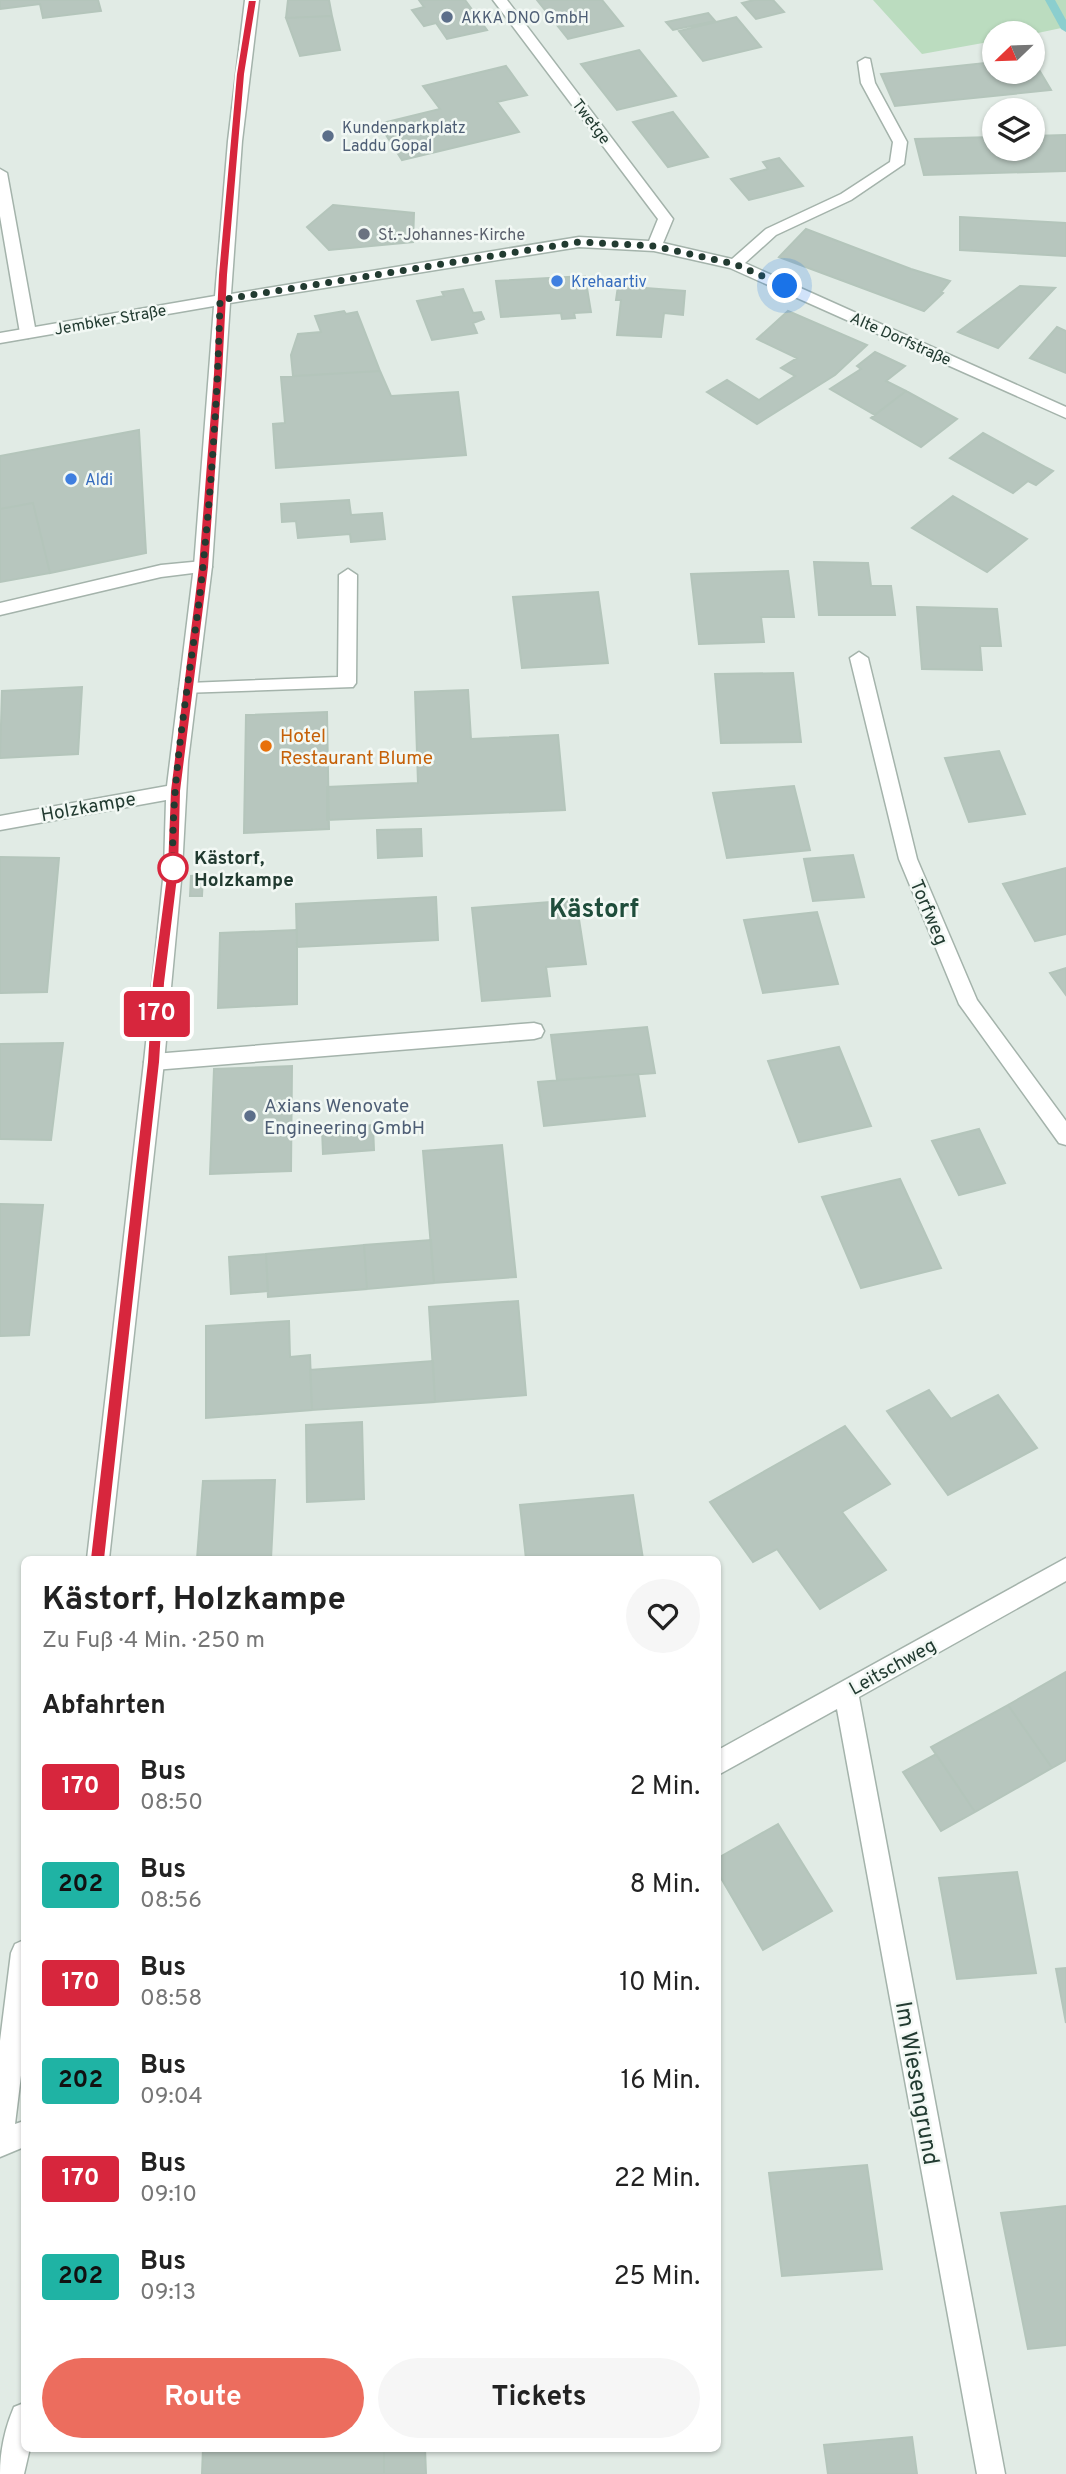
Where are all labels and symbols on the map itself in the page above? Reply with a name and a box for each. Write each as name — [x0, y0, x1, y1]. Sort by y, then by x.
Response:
marker: AKKA DNO GmbH — [439, 9, 455, 25]
place label: AKKA DNO GmbH — [461, 9, 589, 29]
north arrow — [982, 21, 1045, 84]
street label: Twetge — [567, 95, 614, 149]
place label: Kundenparkplatz Laddu Gopal — [342, 119, 466, 157]
marker: Kundenparkplatz Laddu Gopal — [320, 128, 336, 144]
marker: St.-Johannes-Kirche — [356, 226, 372, 242]
place label: St.-Johannes-Kirche — [378, 226, 525, 246]
your location — [767, 268, 802, 303]
marker: Krehaartiv — [549, 273, 565, 289]
place label: Krehaartiv — [571, 273, 647, 293]
street label: Jembker Straße — [53, 301, 168, 341]
street label: Alte Dorfstraße — [846, 309, 954, 371]
marker: Aldi — [63, 471, 79, 487]
place label: Aldi — [85, 471, 113, 491]
place label: Hotel Restaurant Blume — [280, 725, 433, 771]
marker: Hotel Restaurant Blume — [258, 738, 274, 754]
street label: Holzkampe — [39, 788, 138, 828]
place label: Kästorf, Holzkampe — [194, 847, 294, 893]
marker: Kästorf, Holzkampe — [158, 853, 188, 883]
street label: Torfweg — [904, 876, 953, 949]
district label: Kästorf — [549, 894, 639, 927]
line badge: 170 — [117, 991, 197, 1037]
place label: Axians Wenovate Engineering GmbH — [264, 1095, 425, 1141]
marker: Axians Wenovate Engineering GmbH — [242, 1108, 258, 1124]
street label: Leitschweg — [845, 1634, 941, 1702]
street label: Im Wiesengrund — [887, 1999, 944, 2168]

